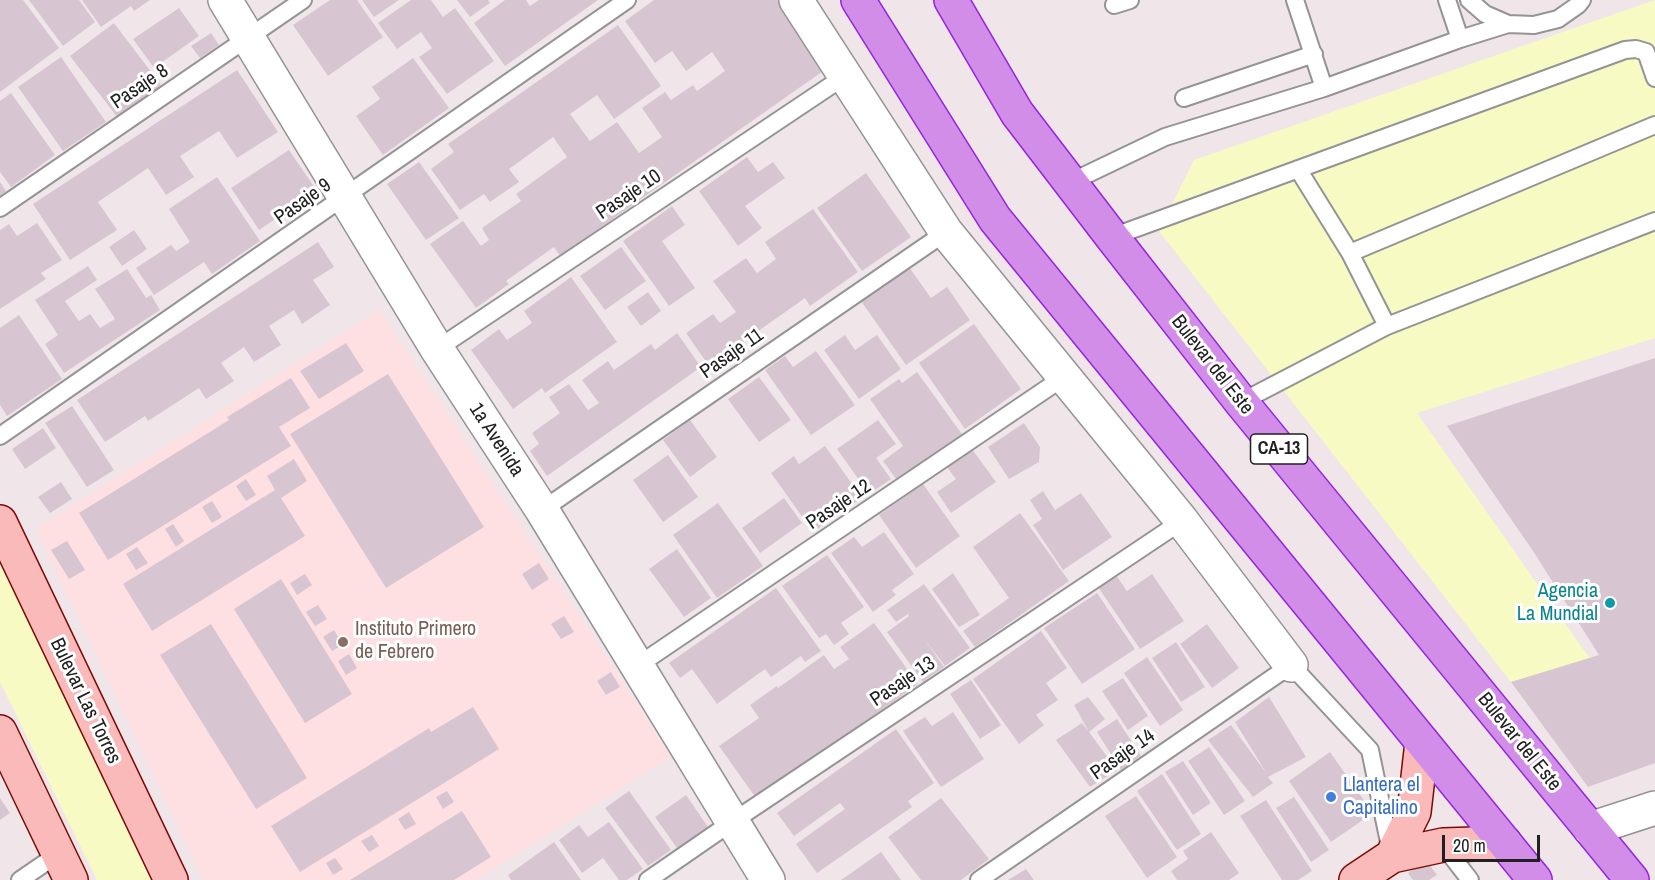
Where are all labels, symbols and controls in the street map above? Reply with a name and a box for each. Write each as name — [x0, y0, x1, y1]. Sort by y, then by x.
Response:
street label: Pasaje 8 — [107, 59, 173, 115]
street label: Pasaje 10 — [592, 165, 666, 225]
street label: Pasaje 9 — [270, 174, 336, 230]
street label: Bulevar del Este — [1166, 311, 1258, 419]
street label: Pasaje 11 — [696, 324, 768, 384]
street label: 1a Avenida — [463, 399, 529, 481]
road number: CA-13 — [1250, 434, 1308, 464]
street label: Pasaje 12 — [802, 475, 876, 535]
place label: Agencia La Mundial — [1517, 580, 1598, 627]
marker: Agencia La Mundial — [1603, 596, 1617, 610]
place label: Instituto Primero de Febrero — [355, 618, 476, 665]
street label: Bulevar Las Torres — [44, 634, 126, 768]
marker: Instituto Primero de Febrero — [336, 635, 350, 649]
street label: Pasaje 13 — [866, 652, 940, 712]
street label: Bulevar del Este — [1472, 688, 1566, 796]
street label: Pasaje 14 — [1086, 724, 1160, 786]
place label: Llantera el Capitalino — [1343, 774, 1420, 821]
marker: Llantera el Capitalino — [1324, 790, 1338, 804]
scale bar — [1445, 823, 1542, 861]
text: 20 m — [1453, 833, 1486, 858]

